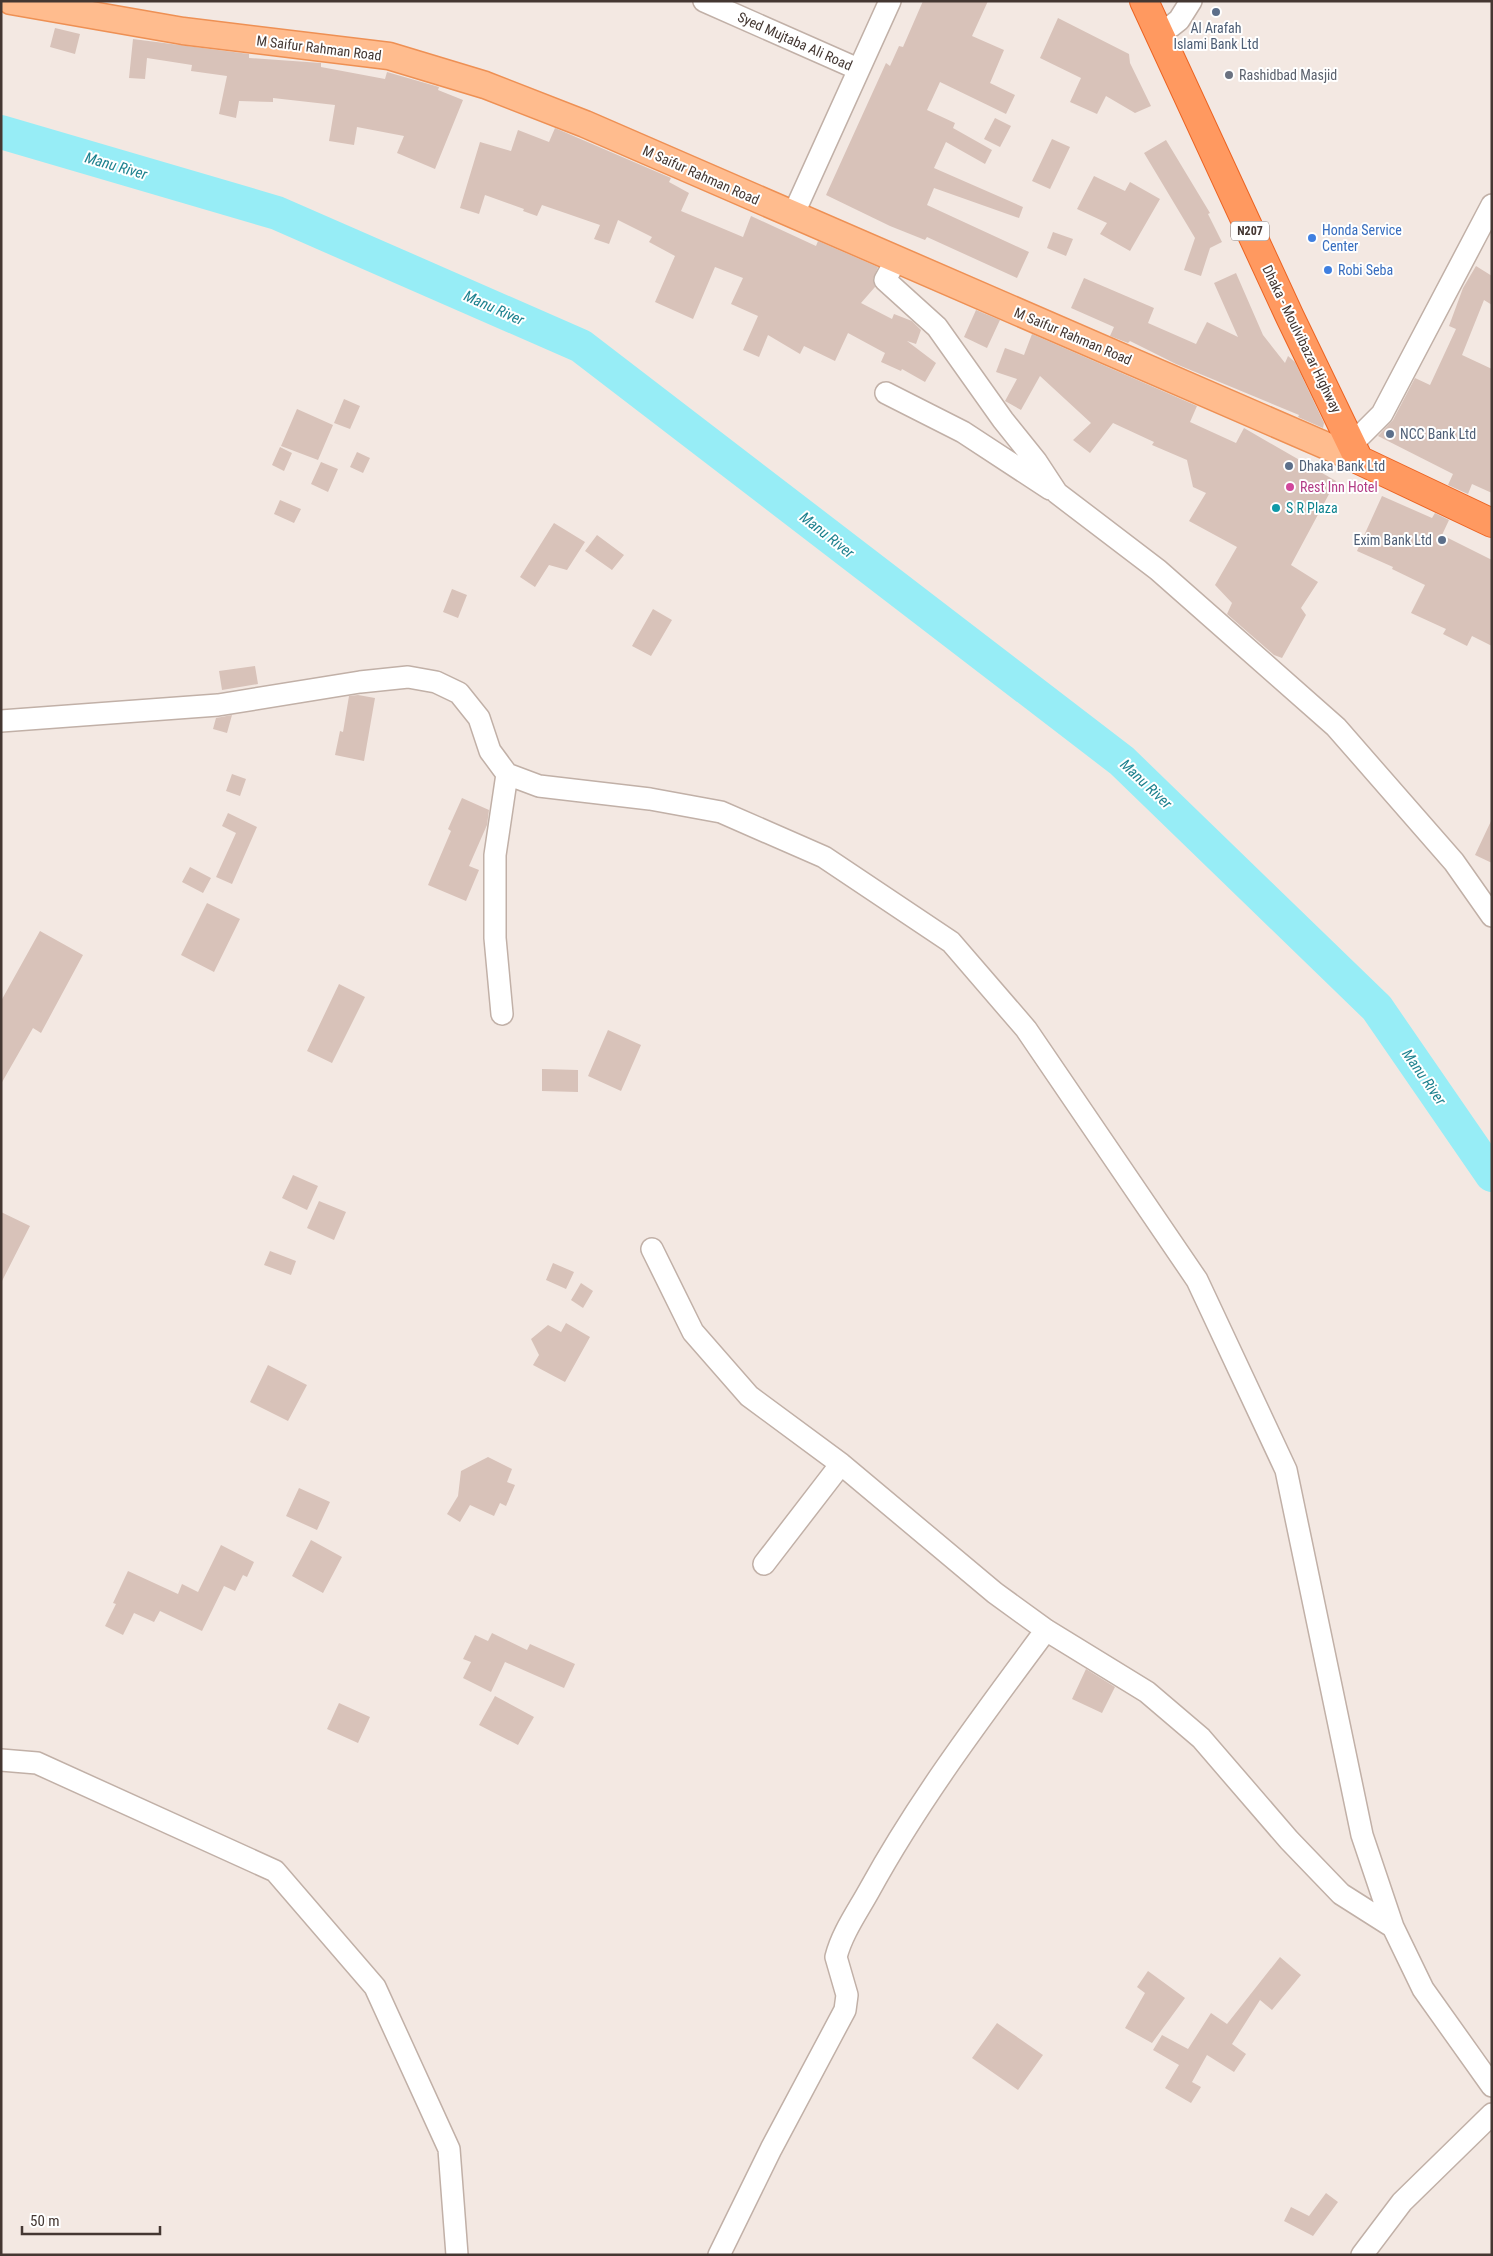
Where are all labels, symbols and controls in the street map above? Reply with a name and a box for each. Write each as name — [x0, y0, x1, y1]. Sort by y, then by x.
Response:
marker: Al Arafah Islami Bank Ltd — [1210, 6, 1222, 18]
street label: Syed Mujtaba Ali Road — [735, 9, 855, 73]
place label: Al Arafah Islami Bank Ltd — [1173, 20, 1259, 52]
street label: M Saifur Rahman Road — [256, 32, 382, 64]
place label: Rashidbad Masjid — [1239, 67, 1337, 83]
marker: Rashidbad Masjid — [1223, 69, 1235, 81]
street label: M Saifur Rahman Road — [640, 142, 762, 208]
water label: Manu River — [83, 149, 150, 184]
road number: N207 — [1231, 222, 1269, 240]
place label: Honda Service Center — [1322, 222, 1402, 254]
marker: Honda Service Center — [1306, 232, 1318, 244]
place label: Robi Seba — [1338, 262, 1393, 278]
street label: Dhaka - Moulvibazar Highway — [1259, 263, 1345, 416]
marker: Robi Seba — [1322, 264, 1334, 276]
water label: Manu River — [461, 287, 527, 329]
street label: M Saifur Rahman Road — [1012, 304, 1134, 368]
place label: NCC Bank Ltd — [1400, 426, 1476, 442]
marker: NCC Bank Ltd — [1384, 428, 1396, 440]
place label: Dhaka Bank Ltd — [1299, 458, 1385, 474]
marker: Dhaka Bank Ltd — [1283, 460, 1295, 472]
place label: Rest Inn Hotel — [1300, 479, 1378, 495]
marker: Rest Inn Hotel — [1284, 481, 1296, 493]
place label: S R Plaza — [1286, 500, 1338, 516]
marker: S R Plaza — [1270, 502, 1282, 514]
water label: Manu River — [796, 508, 858, 562]
place label: Exim Bank Ltd — [1354, 532, 1432, 548]
marker: Exim Bank Ltd — [1436, 534, 1448, 546]
water label: Manu River — [1116, 756, 1176, 813]
water label: Manu River — [1398, 1046, 1450, 1109]
scale bar — [22, 2204, 160, 2236]
text: 50 m — [30, 2212, 60, 2230]

